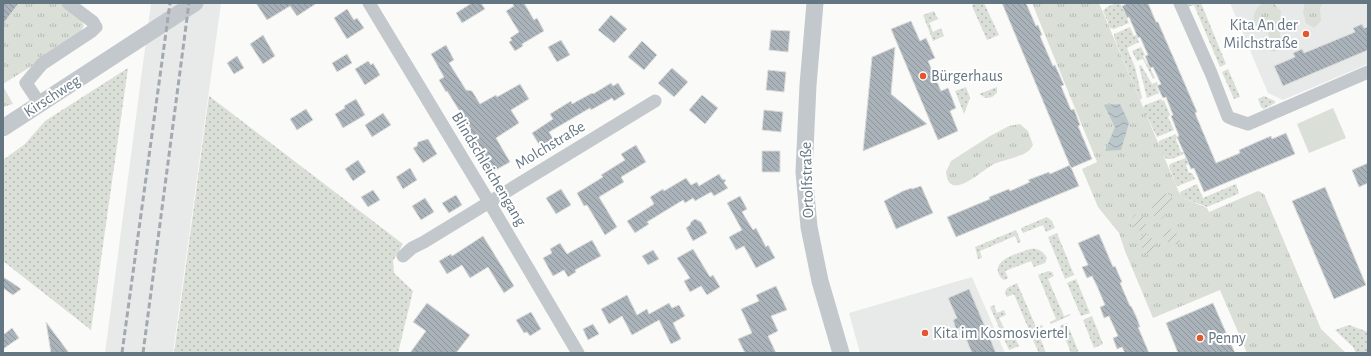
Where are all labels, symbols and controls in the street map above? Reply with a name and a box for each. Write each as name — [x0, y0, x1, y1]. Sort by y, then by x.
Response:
place label: Kita An der Milchstraße — [1223, 17, 1299, 51]
marker: Kita An der Milchstraße — [1301, 29, 1311, 39]
place label: Bürgerhaus — [931, 68, 1003, 84]
marker: Bürgerhaus — [918, 71, 928, 81]
street label: Kirschweg — [21, 72, 83, 120]
street label: Blindschleichengang — [449, 109, 529, 229]
street label: Molchstraße — [512, 118, 588, 172]
street label: Ortolfstraße — [798, 141, 816, 219]
place label: Kita im Kosmosviertel — [933, 325, 1068, 341]
marker: Kita im Kosmosviertel — [920, 328, 930, 338]
place label: Penny — [1208, 330, 1246, 347]
marker: Penny — [1195, 333, 1205, 343]

